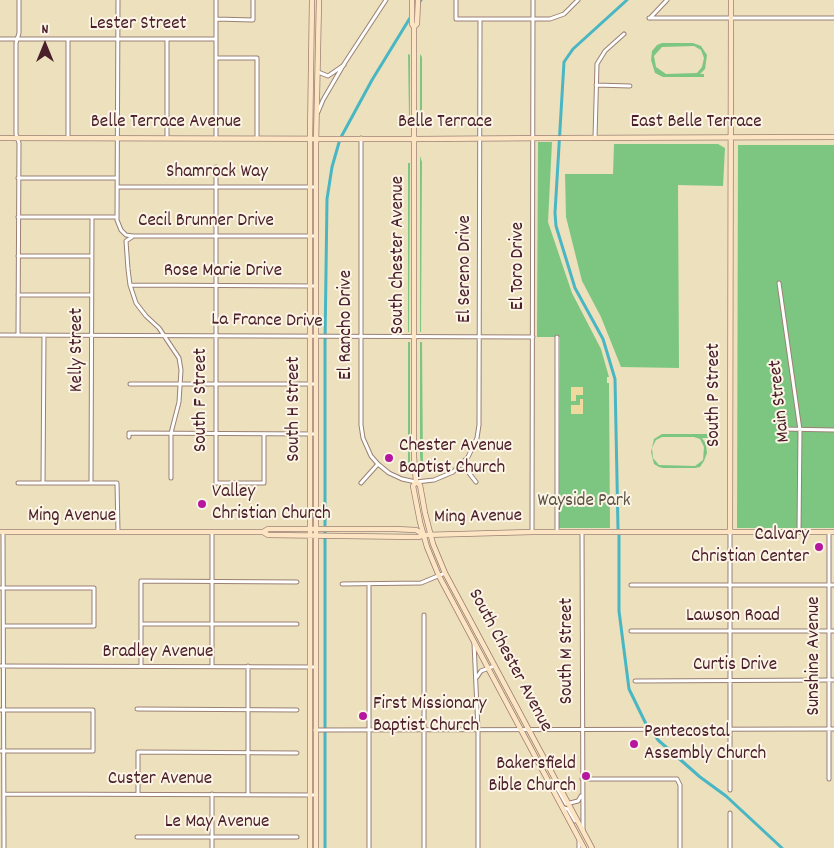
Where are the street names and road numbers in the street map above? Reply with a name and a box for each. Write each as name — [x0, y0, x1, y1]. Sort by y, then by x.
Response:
street label: Lester Street — [89, 14, 187, 36]
street label: Belle Terrace Avenue — [91, 112, 241, 134]
street label: Belle Terrace — [398, 112, 492, 134]
street label: East Belle Terrace — [631, 112, 761, 134]
street label: Shamrock Way — [166, 162, 268, 184]
street label: South Chester Avenue — [388, 176, 410, 334]
street label: Cecil Brunner Drive — [138, 211, 274, 233]
street label: El Sereno Drive — [455, 215, 477, 323]
street label: El Toro Drive — [508, 222, 530, 310]
street label: Rose Marie Drive — [164, 261, 282, 283]
street label: El Rancho Drive — [336, 270, 358, 380]
street label: Kelly Street — [67, 308, 89, 392]
street label: La France Drive — [211, 310, 323, 334]
street label: South P Street — [704, 343, 726, 447]
street label: South F Street — [191, 348, 213, 452]
street label: South H Street — [284, 356, 306, 462]
street label: Main Street — [765, 359, 797, 443]
street label: Ming Avenue — [28, 506, 116, 528]
street label: Ming Avenue — [434, 506, 522, 530]
street label: South Chester Avenue — [462, 586, 556, 736]
street label: Sunshine Avenue — [804, 597, 826, 715]
street label: South M Street — [557, 598, 579, 704]
street label: Lawson Road — [686, 606, 780, 628]
street label: Bradley Avenue — [103, 642, 213, 664]
street label: Curtis Drive — [693, 655, 777, 677]
street label: Custer Avenue — [108, 769, 212, 791]
street label: Le May Avenue — [165, 812, 269, 834]

